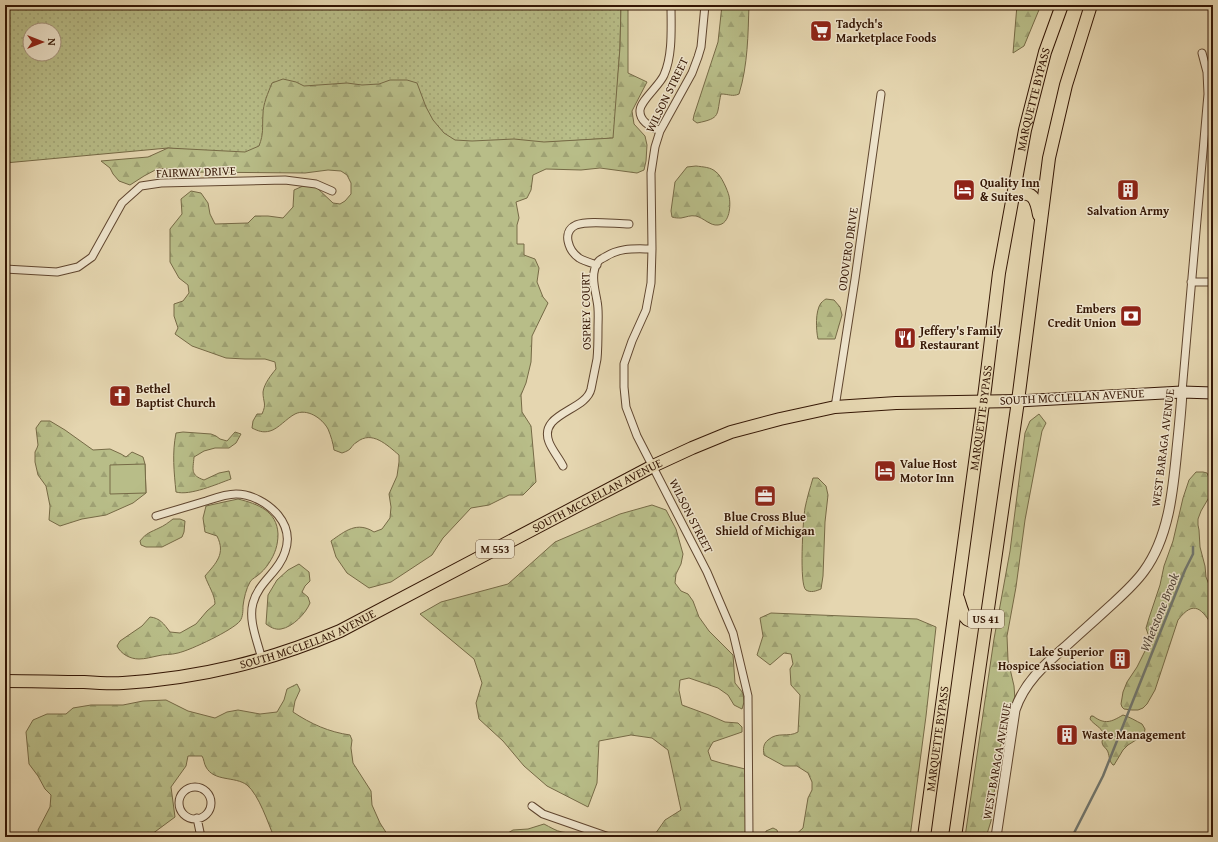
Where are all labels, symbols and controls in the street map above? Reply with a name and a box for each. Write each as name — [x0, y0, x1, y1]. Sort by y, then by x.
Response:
place label: Tadych's Marketplace Foods — [836, 15, 936, 46]
supermarket icon: Tadych's Marketplace Foods — [808, 18, 834, 44]
north arrow — [22, 22, 62, 62]
text: N — [44, 38, 60, 46]
street label: MARQUETTE BYPASS — [1012, 45, 1054, 153]
street label: WILSON STREET — [641, 54, 692, 135]
street label: FAIRWAY DRIVE — [156, 162, 236, 181]
place label: Quality Inn & Suites — [980, 174, 1040, 205]
hotel icon: Quality Inn & Suites — [951, 177, 977, 203]
building icon: Salvation Army — [1115, 177, 1141, 203]
place label: Salvation Army — [1087, 202, 1170, 219]
street label: ODOVERO DRIVE — [833, 206, 862, 292]
street label: OSPREY COURT — [576, 272, 595, 350]
place label: Embers Credit Union — [1048, 300, 1116, 331]
bank icon: Embers Credit Union — [1118, 303, 1144, 329]
place label: Jeffery's Family Restaurant — [918, 322, 1004, 353]
restaurant icon: Jeffery's Family Restaurant — [892, 325, 918, 351]
street label: MARQUETTE BYPASS — [965, 364, 996, 472]
place label: Bethel Baptist Church — [136, 380, 216, 411]
church icon: Bethel Baptist Church — [107, 383, 133, 409]
street label: SOUTH MCCLELLAN AVENUE — [999, 384, 1145, 409]
street label: WEST BARAGA AVENUE — [1147, 388, 1178, 508]
street label: SOUTH MCCLELLAN AVENUE — [529, 454, 665, 536]
place label: Value Host Motor Inn — [900, 455, 957, 486]
hotel icon: Value Host Motor Inn — [872, 458, 898, 484]
street label: WILSON STREET — [665, 475, 718, 556]
office icon: Blue Cross Blue Shield of Michigan — [752, 483, 778, 509]
place label: Blue Cross Blue Shield of Michigan — [715, 508, 815, 539]
road number: M 553 — [476, 540, 514, 558]
water label: Whetstone Brook — [1135, 570, 1184, 654]
street label: SOUTH MCCLELLAN AVENUE — [238, 605, 378, 673]
road number: US 41 — [968, 610, 1004, 628]
place label: Lake Superior Hospice Association — [998, 643, 1104, 674]
building icon: Lake Superior Hospice Association — [1107, 646, 1133, 672]
street label: MARQUETTE BYPASS — [921, 685, 952, 793]
street label: WEST BARAGA AVENUE — [978, 701, 1015, 821]
building icon: Waste Management — [1054, 722, 1080, 748]
place label: Waste Management — [1082, 726, 1186, 743]

